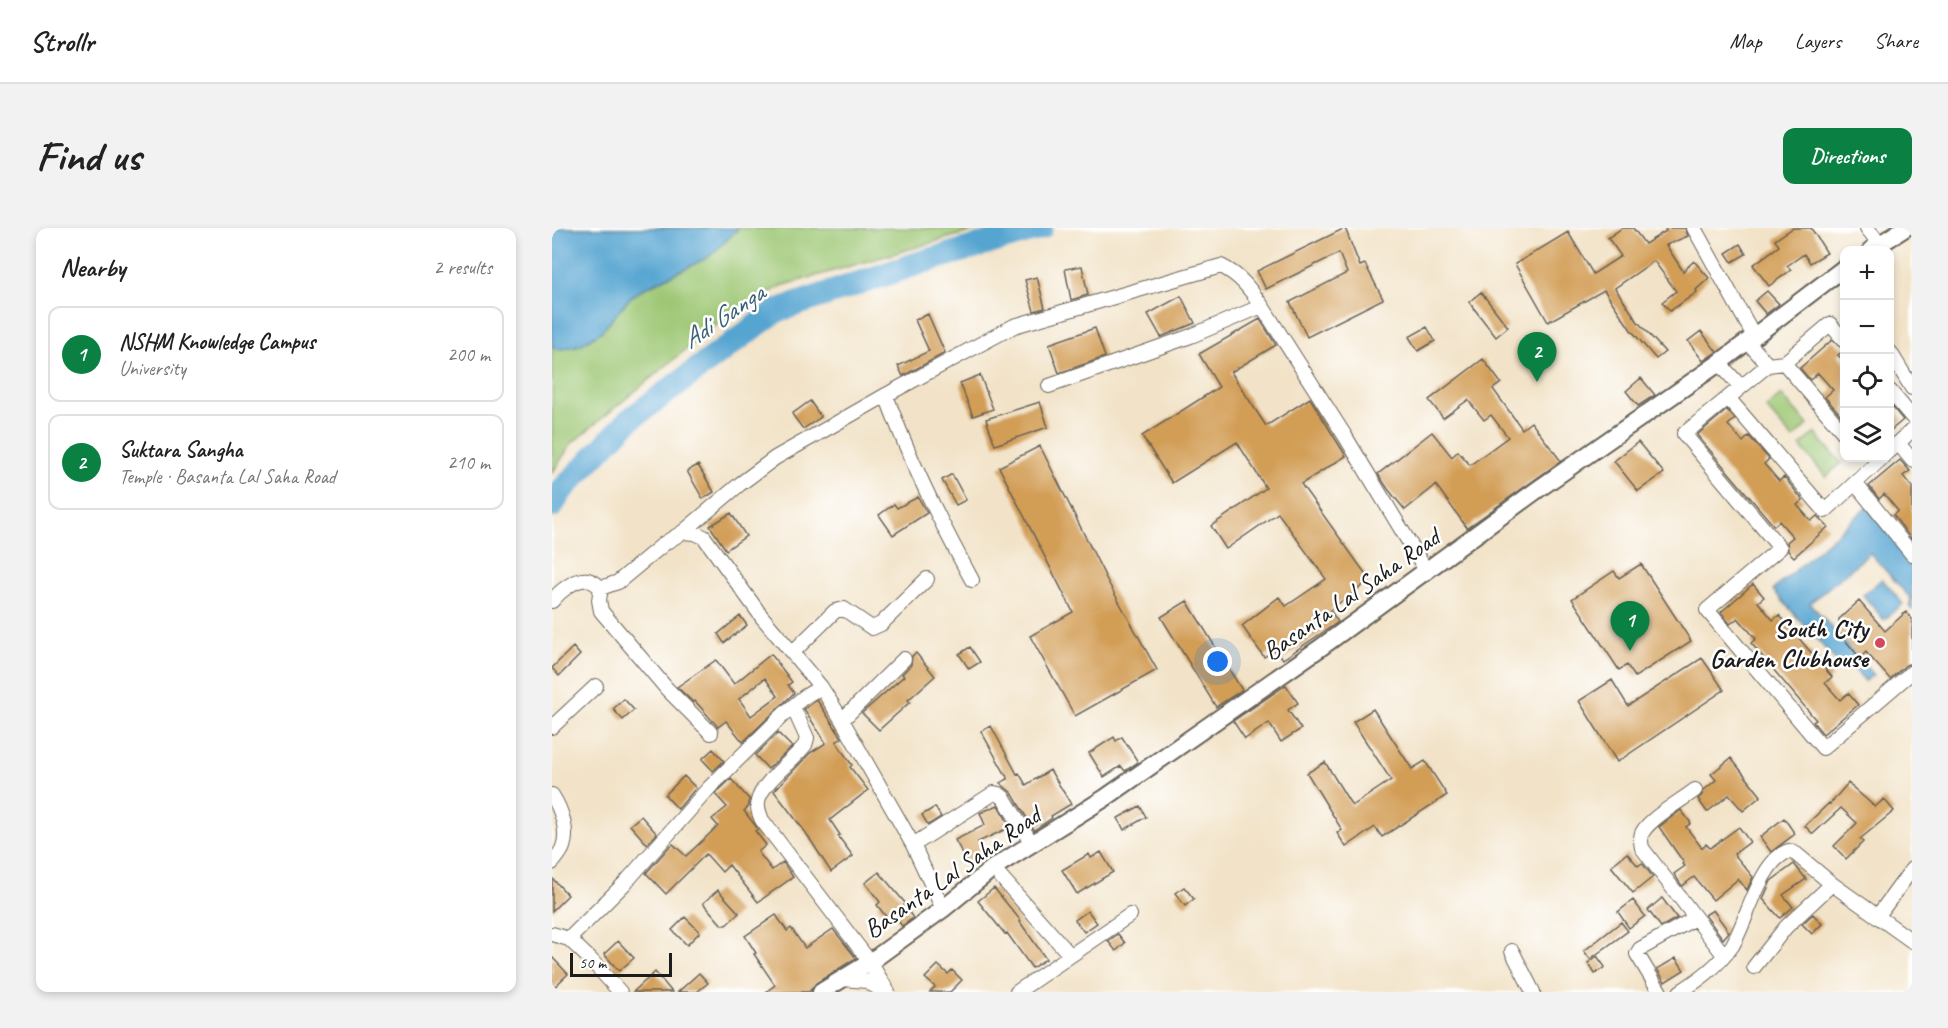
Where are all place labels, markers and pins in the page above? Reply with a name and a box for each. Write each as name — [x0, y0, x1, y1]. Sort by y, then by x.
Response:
pin: 2 — [1518, 332, 1556, 382]
pin: 1 — [1610, 602, 1650, 651]
place label: South City Garden Clubhouse — [1710, 612, 1871, 675]
marker: South City Garden Clubhouse — [1873, 636, 1887, 650]

